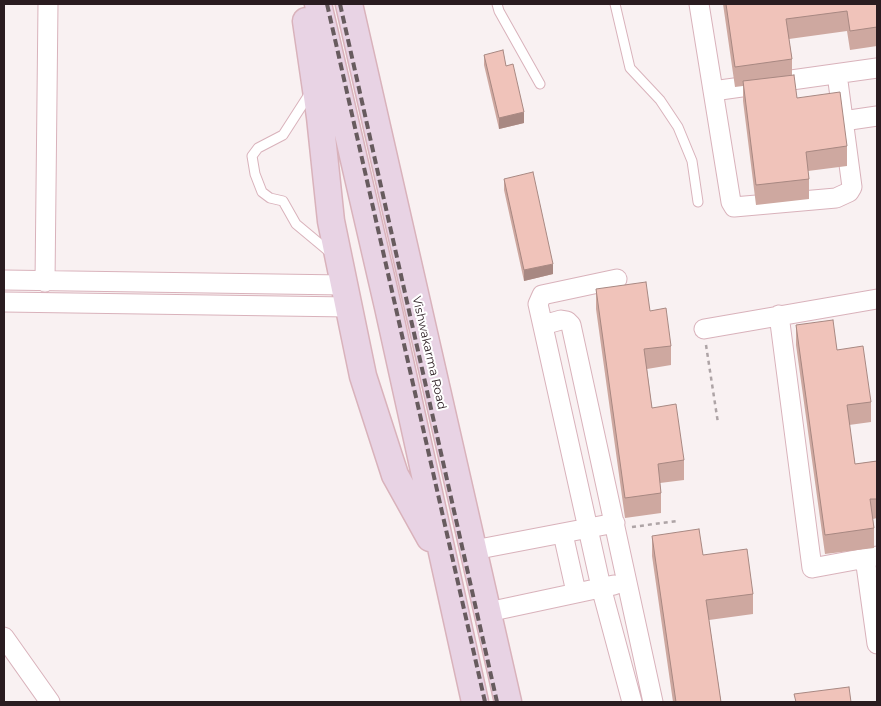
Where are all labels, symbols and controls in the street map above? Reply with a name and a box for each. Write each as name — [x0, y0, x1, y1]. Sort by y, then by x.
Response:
street label: Vishwakarma Road — [409, 295, 449, 411]

